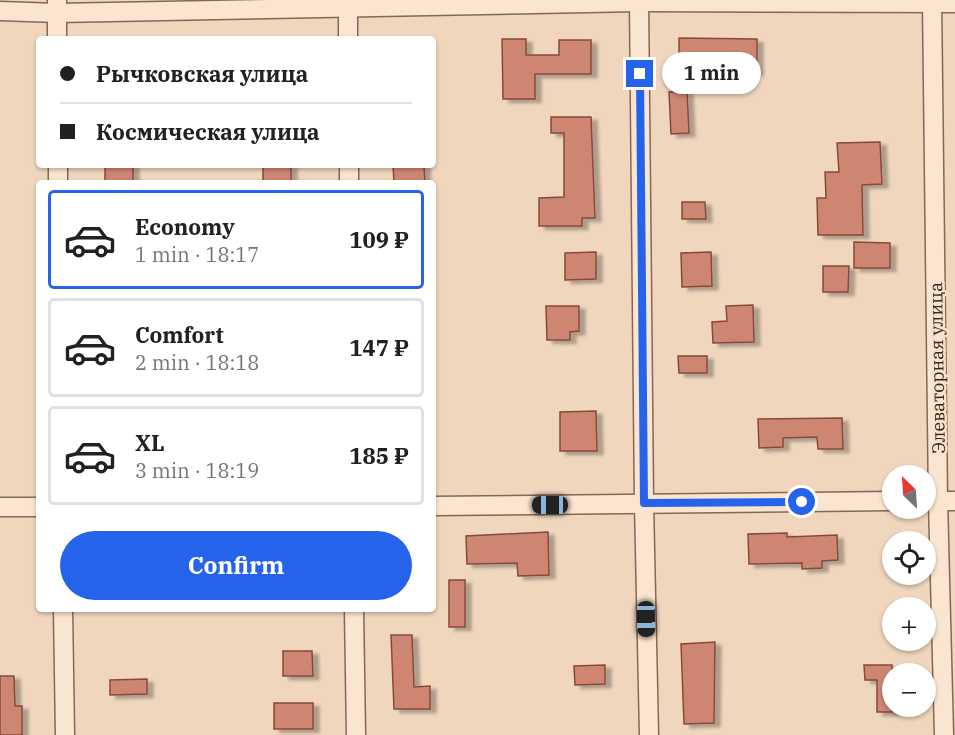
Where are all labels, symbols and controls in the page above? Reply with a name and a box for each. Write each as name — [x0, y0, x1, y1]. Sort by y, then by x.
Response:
callout: 1 min — [661, 53, 760, 95]
text: Рычковская улица — [96, 59, 308, 88]
text: 1 min — [684, 59, 740, 86]
route end — [626, 60, 653, 87]
text: Космическая улица — [96, 117, 320, 146]
text: Economy — [135, 212, 235, 241]
icon: car — [63, 213, 117, 267]
text: 109 ₽ — [349, 225, 409, 254]
text: 1 min · 18:17 — [135, 241, 259, 268]
street label: Элеваторная улица — [924, 282, 950, 454]
text: Comfort — [135, 320, 224, 349]
icon: car — [63, 321, 117, 375]
text: 147 ₽ — [349, 333, 409, 362]
text: 2 min · 18:18 — [135, 349, 259, 376]
text: XL — [135, 428, 165, 457]
icon: car — [63, 429, 117, 483]
text: 185 ₽ — [349, 441, 409, 470]
text: 3 min · 18:19 — [135, 457, 259, 484]
north arrow — [882, 465, 936, 519]
map controls — [882, 465, 936, 717]
route start — [788, 488, 815, 515]
car — [532, 496, 568, 514]
button: Confirm — [60, 531, 412, 600]
button: locate — [882, 531, 936, 585]
button: + — [882, 597, 936, 651]
car — [637, 601, 655, 637]
button: − — [882, 663, 936, 717]

